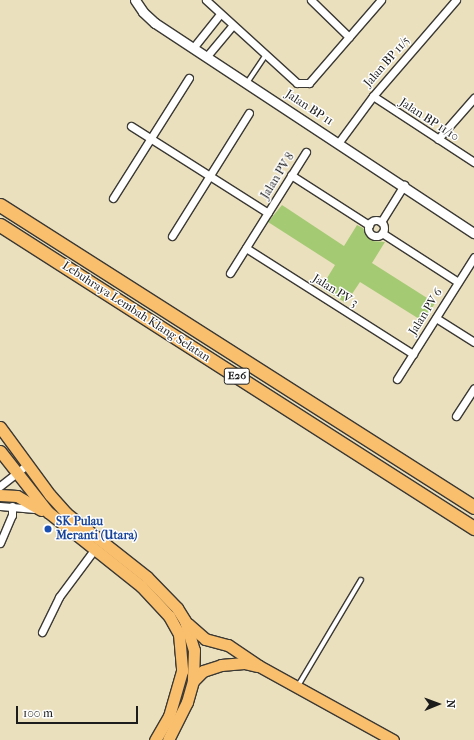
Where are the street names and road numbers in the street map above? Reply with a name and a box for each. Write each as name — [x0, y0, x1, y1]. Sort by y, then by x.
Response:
street label: Jalan BP 11/5 — [361, 34, 413, 90]
street label: Jalan BP 11 — [282, 87, 336, 129]
street label: Jalan BP 11/10 — [397, 95, 461, 145]
street label: Jalan PV 8 — [258, 150, 298, 202]
street label: Lebuhraya Lembah Klang Selatan — [59, 259, 213, 365]
street label: Jalan PV 3 — [310, 271, 360, 311]
street label: Jalan PV 6 — [406, 286, 446, 338]
road number: E26 — [223, 367, 251, 385]

